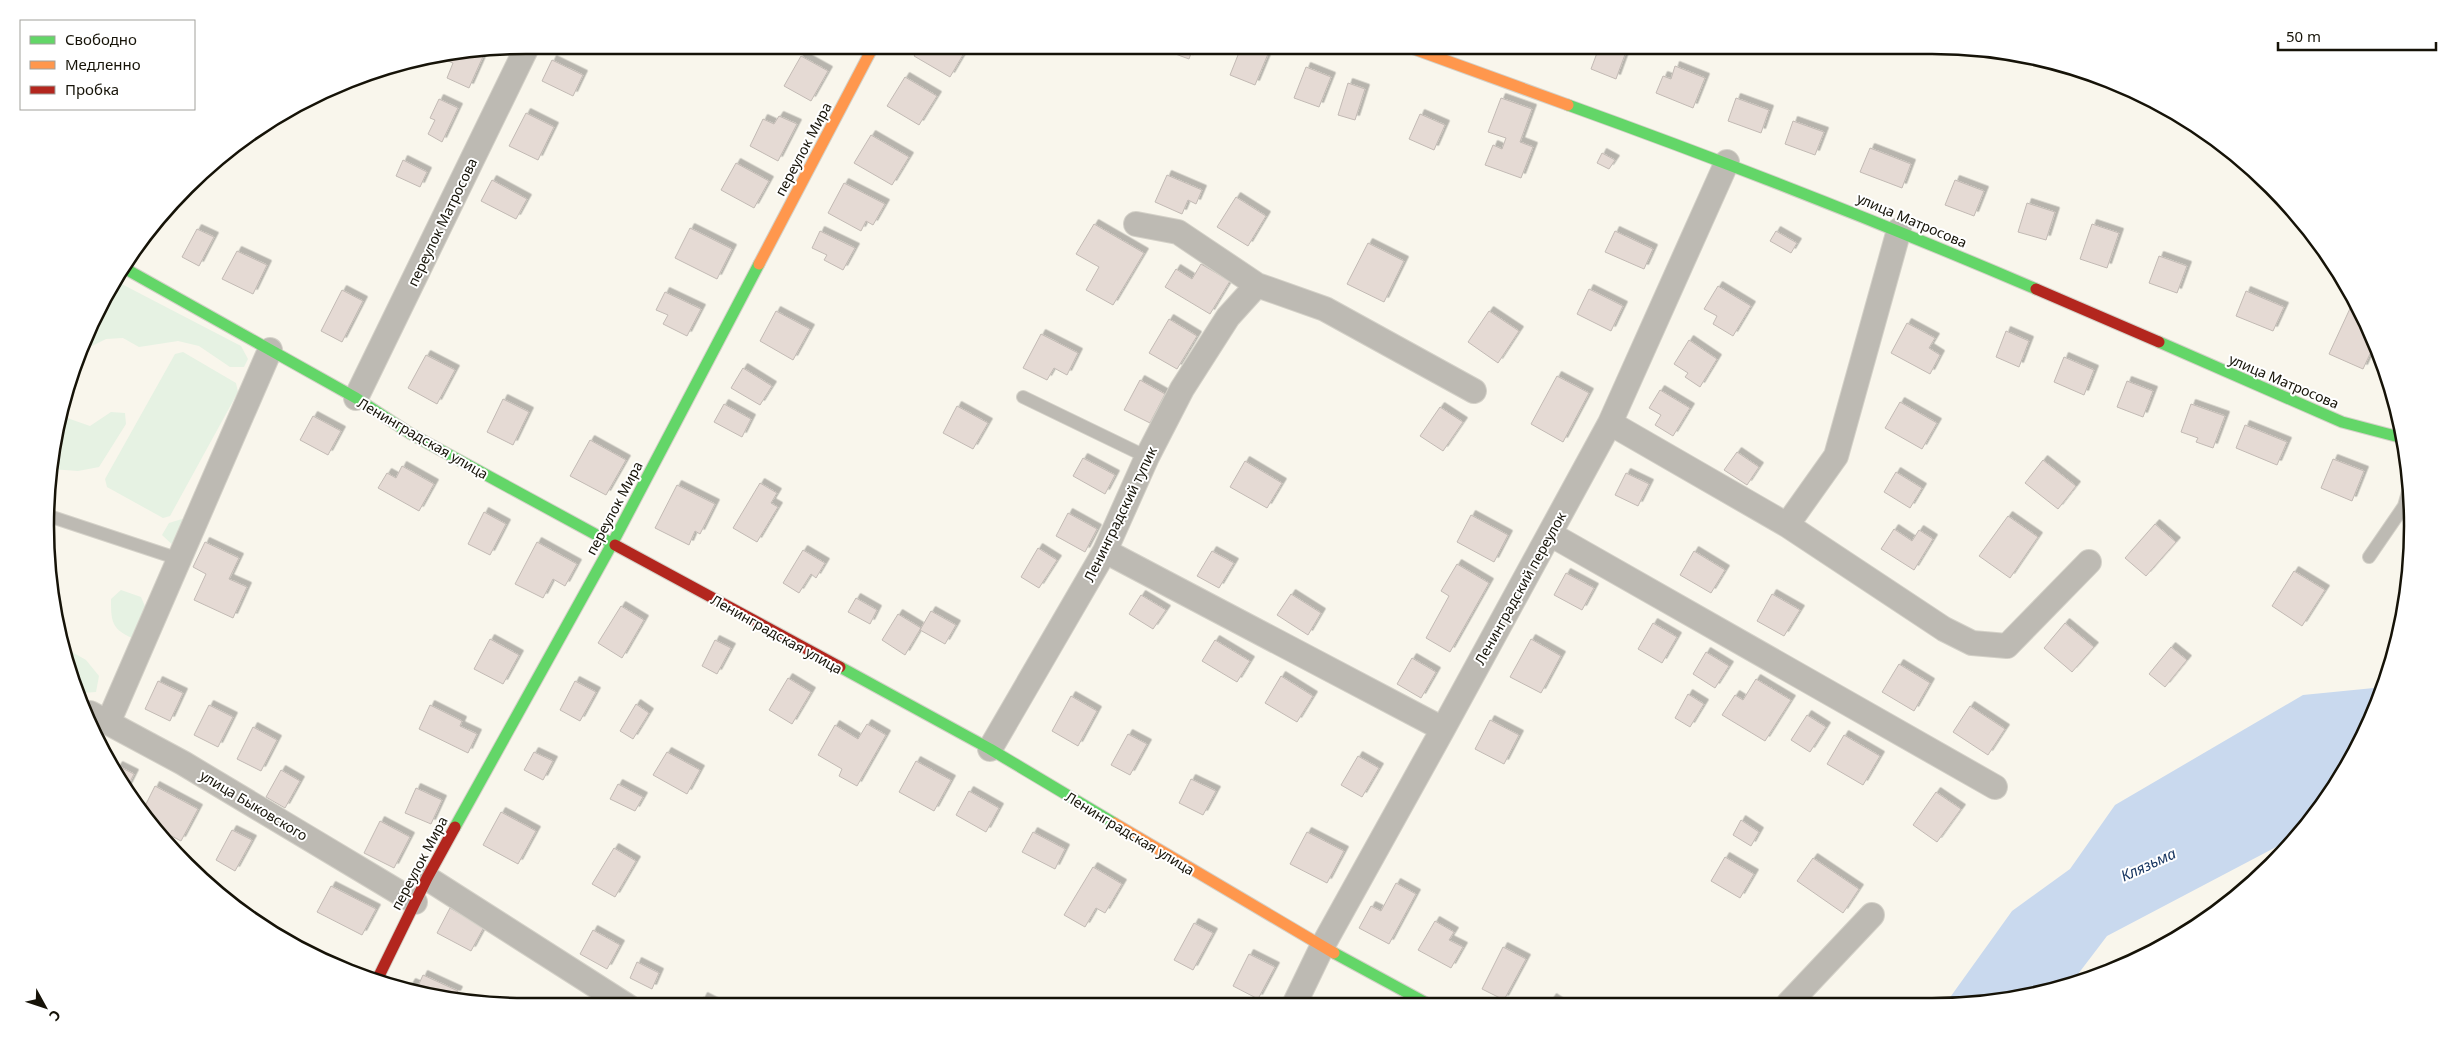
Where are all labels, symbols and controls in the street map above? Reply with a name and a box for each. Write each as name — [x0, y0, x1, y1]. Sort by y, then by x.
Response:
legend — [20, 20, 195, 110]
scale bar — [2278, 20, 2436, 52]
text: 50 m — [2286, 26, 2321, 46]
text: Свободно — [65, 29, 137, 49]
text: Медленно — [65, 54, 141, 74]
text: Пробка — [65, 79, 119, 99]
street label: переулок Мира — [770, 99, 836, 199]
street label: переулок Матросова — [403, 155, 481, 289]
street label: улица Матросова — [1854, 188, 1970, 252]
street label: улица Матросова — [2226, 349, 2342, 413]
street label: Ленинградская улица — [354, 393, 492, 483]
street label: Ленинградский тупик — [1079, 443, 1161, 585]
street label: переулок Мира — [581, 458, 647, 558]
street label: Ленинградский переулок — [1470, 508, 1570, 668]
street label: Ленинградская улица — [708, 590, 846, 678]
street label: улица Быковского — [197, 765, 311, 845]
street label: Ленинградская улица — [1062, 787, 1198, 879]
street label: переулок Мира — [386, 813, 452, 913]
water label: Клязьма — [2117, 842, 2179, 885]
north arrow — [20, 982, 70, 1032]
text: С — [45, 1006, 66, 1025]

